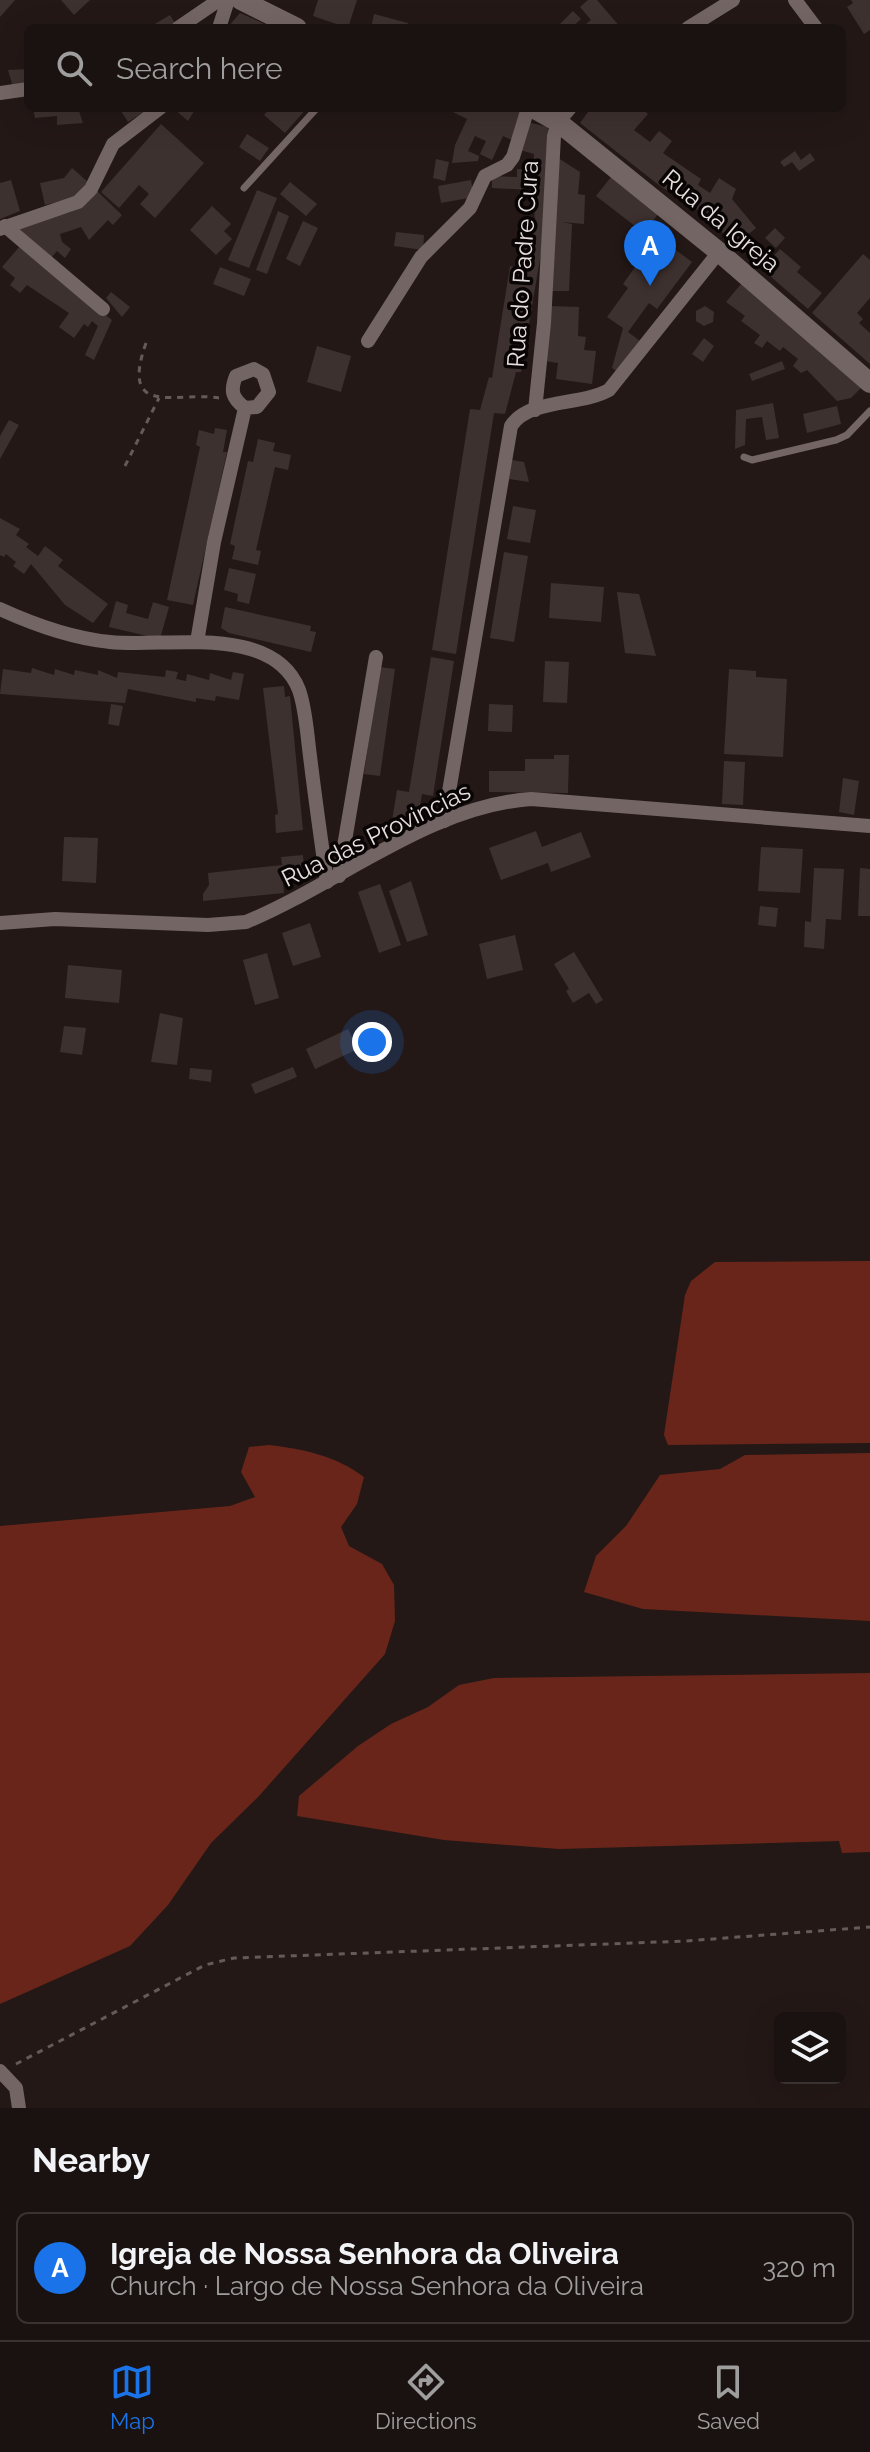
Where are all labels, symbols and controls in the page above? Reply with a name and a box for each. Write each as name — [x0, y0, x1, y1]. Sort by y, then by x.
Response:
search box — [24, 24, 846, 112]
icon: search — [52, 46, 96, 90]
text: Search here — [116, 51, 283, 86]
street label: Rua do Padre Cura — [501, 159, 544, 368]
street label: Rua da Igreja — [657, 163, 786, 278]
pin: A — [624, 220, 676, 286]
street label: Rua das Provincias — [277, 776, 475, 893]
your location — [352, 1022, 392, 1062]
map controls — [774, 2012, 846, 2084]
button: layers — [774, 2012, 846, 2084]
text: Nearby — [32, 2140, 150, 2180]
text: Igreja de Nossa Senhora da Oliveira — [110, 2236, 619, 2271]
text: A — [51, 2253, 69, 2283]
text: 320 m — [762, 2253, 836, 2283]
text: Church · Largo de Nossa Senhora da Oliveira — [110, 2271, 644, 2301]
tab: Map — [110, 2360, 155, 2434]
tab: Directions — [375, 2360, 477, 2434]
tab: Saved — [697, 2360, 760, 2434]

